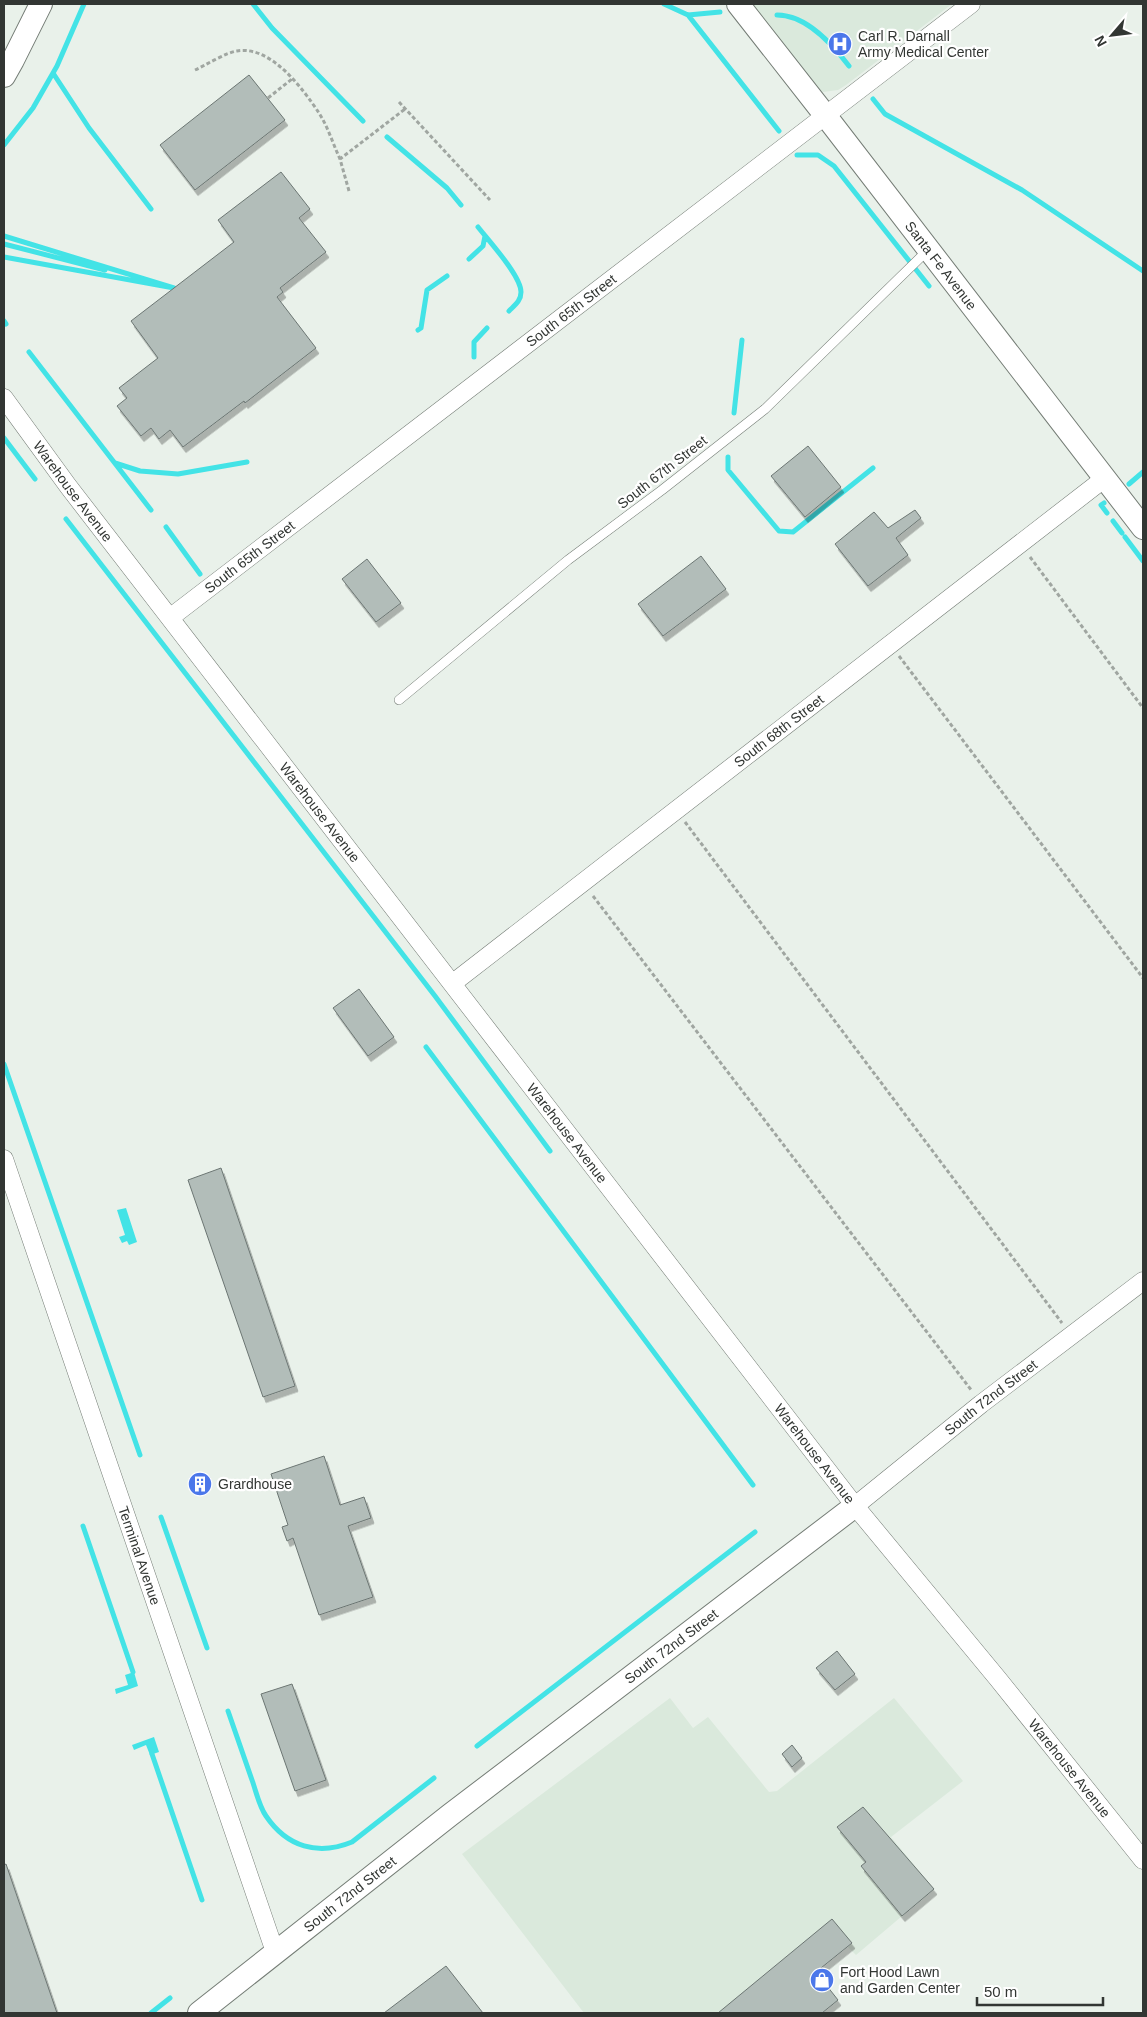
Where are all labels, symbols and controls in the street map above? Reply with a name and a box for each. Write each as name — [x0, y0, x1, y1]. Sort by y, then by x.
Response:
north arrow — [1087, 10, 1137, 60]
place label: Carl R. Darnall Army Medical Center — [858, 28, 989, 60]
hospital icon: Carl R. Darnall Army Medical Center — [827, 31, 853, 57]
text: N — [1091, 33, 1110, 49]
street label: Santa Fe Avenue — [902, 218, 980, 313]
street label: South 65th Street — [523, 271, 619, 350]
street label: South 67th Street — [614, 432, 710, 512]
street label: Warehouse Avenue — [30, 438, 116, 545]
street label: South 65th Street — [201, 517, 298, 596]
street label: South 68th Street — [731, 691, 827, 770]
street label: Warehouse Avenue — [276, 759, 363, 866]
street label: Warehouse Avenue — [524, 1080, 611, 1186]
street label: South 72nd Street — [941, 1356, 1040, 1438]
street label: Warehouse Avenue — [771, 1401, 858, 1507]
building icon: Grardhouse — [187, 1471, 213, 1497]
place label: Grardhouse — [218, 1476, 292, 1492]
street label: Terminal Avenue — [115, 1504, 164, 1607]
street label: South 72nd Street — [621, 1605, 721, 1687]
street label: Warehouse Avenue — [1025, 1716, 1114, 1821]
street label: South 72nd Street — [300, 1853, 399, 1935]
place label: Fort Hood Lawn and Garden Center — [840, 1964, 960, 1996]
shop icon: Fort Hood Lawn and Garden Center — [809, 1967, 835, 1993]
scale bar — [977, 1974, 1103, 2006]
text: 50 m — [984, 1983, 1017, 2000]

